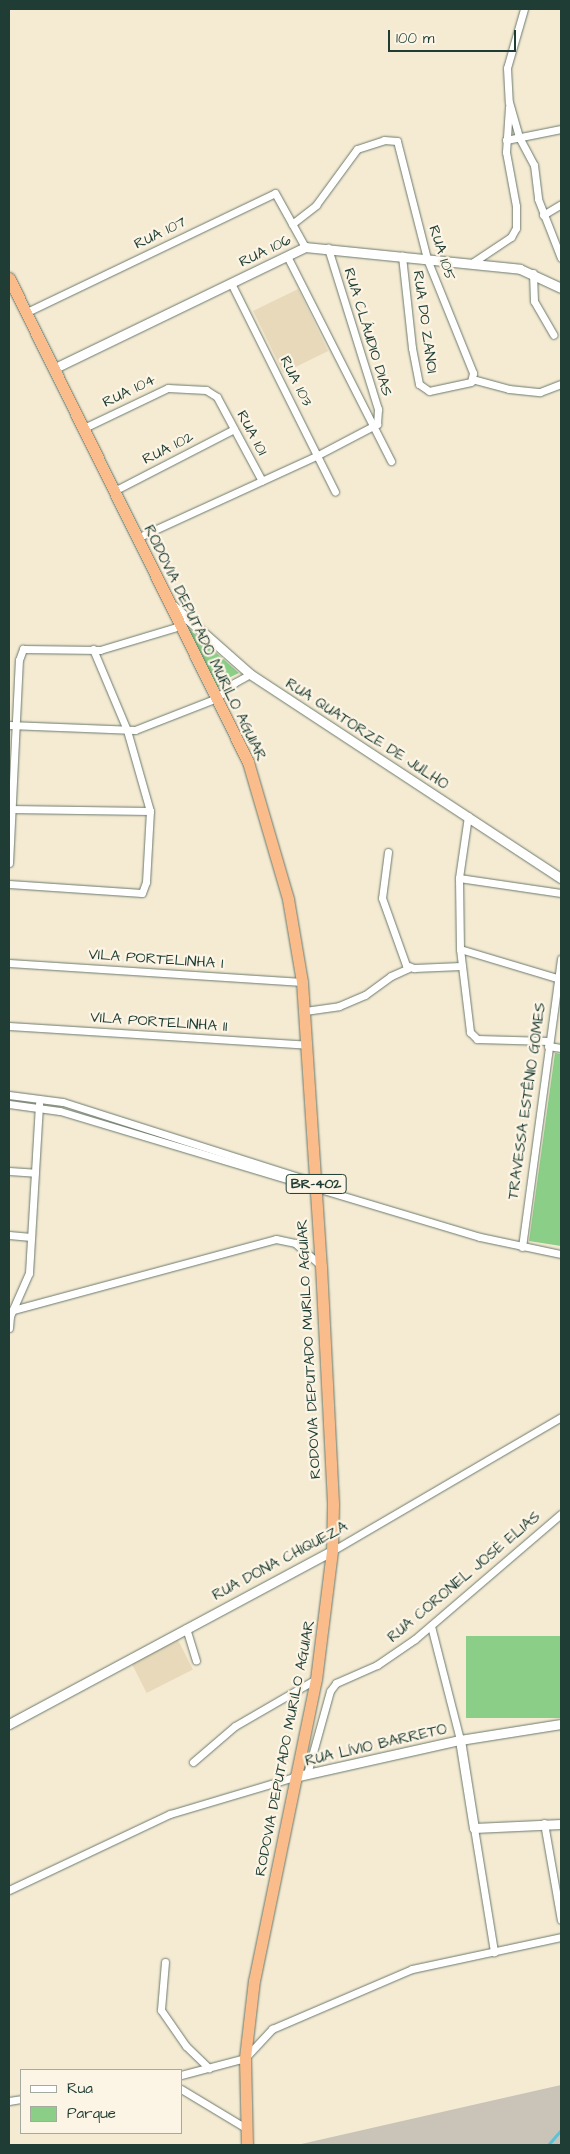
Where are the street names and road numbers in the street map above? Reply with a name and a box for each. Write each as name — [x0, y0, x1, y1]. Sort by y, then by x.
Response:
street label: RUA 107 — [131, 213, 189, 253]
street label: RUA 105 — [425, 223, 459, 283]
street label: RUA 106 — [236, 231, 294, 271]
street label: RUA CLÁUDIO DIAS — [340, 266, 396, 398]
street label: RUA DO ZANOI — [409, 269, 441, 375]
street label: RUA 103 — [276, 353, 316, 409]
street label: RUA 104 — [100, 371, 158, 411]
street label: RUA 101 — [233, 408, 271, 458]
street label: RUA 102 — [140, 428, 196, 468]
street label: RODOVIA DEPUTADO MURILO AGUIAR — [140, 522, 270, 764]
street label: RUA QUATORZE DE JULHO — [282, 675, 452, 793]
street label: VILA PORTELINHA I — [88, 945, 224, 973]
street label: TRAVESSA ESTÊNIO GOMES — [504, 1001, 550, 1201]
street label: VILA PORTELINHA II — [90, 1008, 228, 1036]
road number: BR-402 — [285, 1172, 347, 1196]
street label: RODOVIA DEPUTADO MURILO AGUIAR — [293, 1219, 325, 1479]
street label: RUA CORONEL JOSÉ ELIAS — [384, 1508, 544, 1646]
street label: RUA DONA CHIQUEZA — [209, 1518, 351, 1604]
street label: RODOVIA DEPUTADO MURILO AGUIAR — [251, 1618, 319, 1878]
street label: RUA LÍVIO BARRETO — [303, 1720, 449, 1770]

